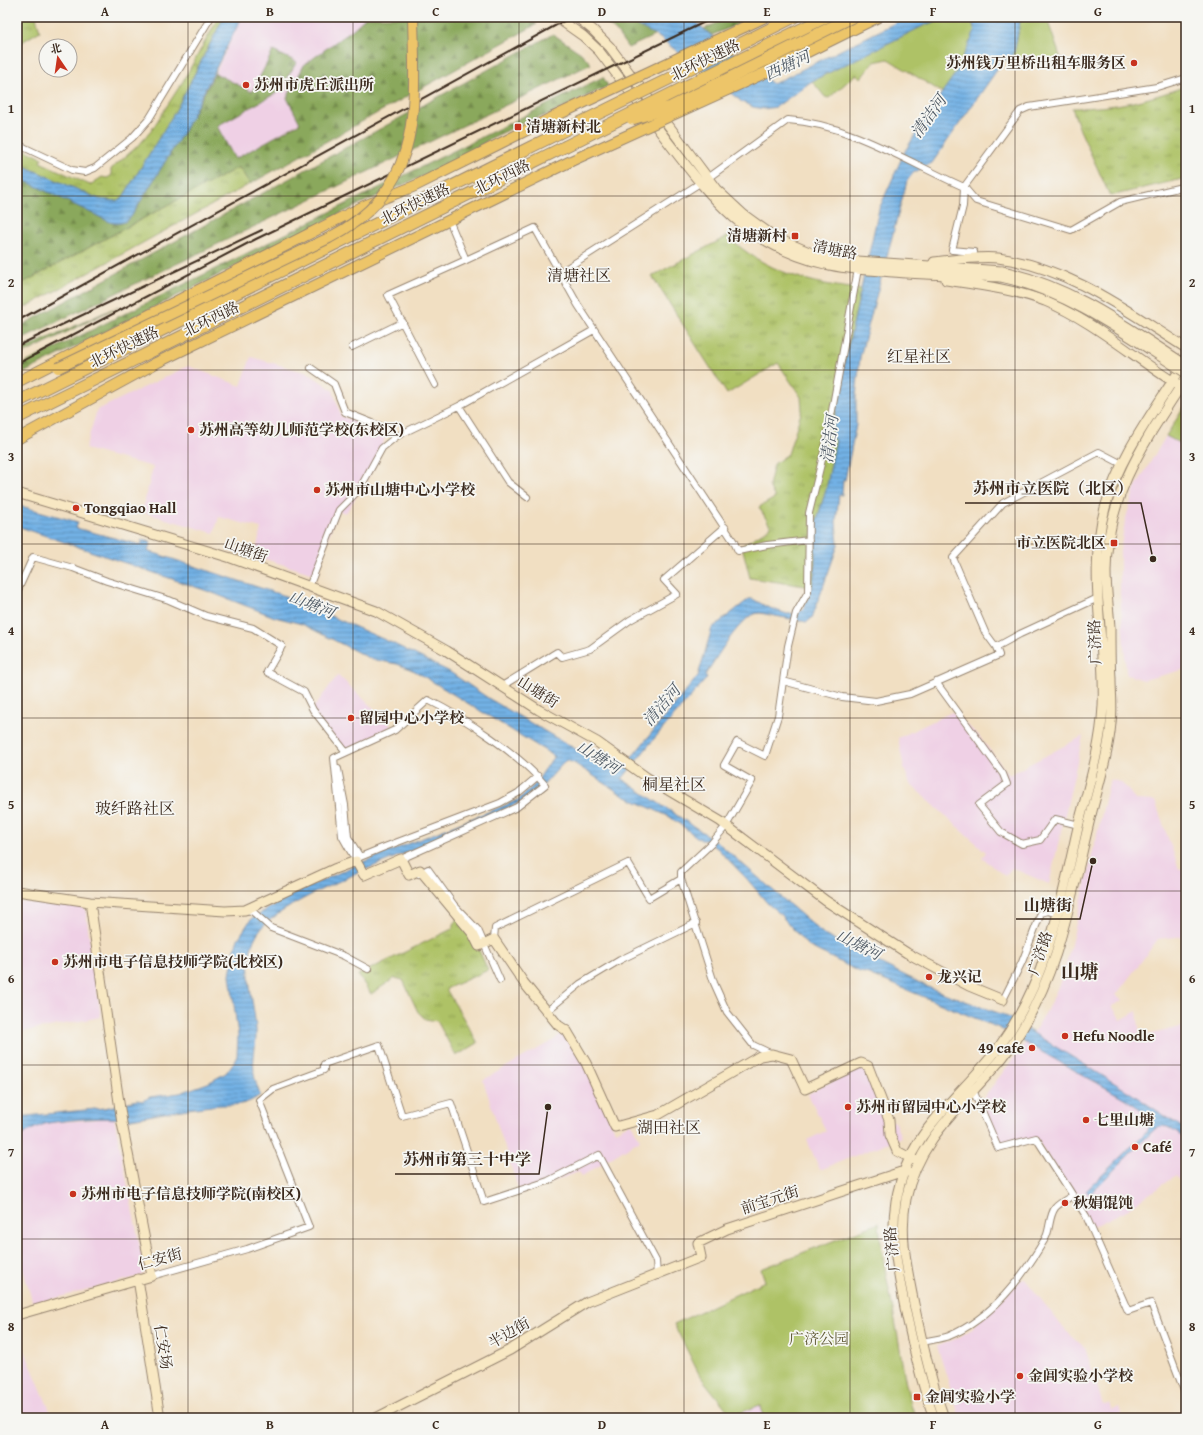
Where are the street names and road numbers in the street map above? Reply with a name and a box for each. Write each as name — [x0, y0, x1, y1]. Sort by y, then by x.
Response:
street label: 北环快速路 — [666, 34, 743, 85]
street label: 北环西路 — [470, 154, 533, 199]
street label: 北环快速路 — [376, 178, 453, 229]
street label: 清塘路 — [811, 235, 859, 264]
street label: 北环西路 — [179, 296, 242, 341]
street label: 北环快速路 — [85, 321, 162, 372]
street label: 山塘街 — [221, 532, 271, 567]
street label: 广济路 — [1083, 619, 1106, 665]
street label: 山塘街 — [514, 671, 563, 712]
street label: 广济路 — [1022, 928, 1057, 978]
street label: 前宝元街 — [738, 1180, 802, 1219]
street label: 广济路 — [879, 1226, 904, 1272]
street label: 仁安街 — [135, 1243, 184, 1274]
street label: 半边街 — [484, 1312, 533, 1353]
street label: 仁安场 — [150, 1323, 177, 1371]

